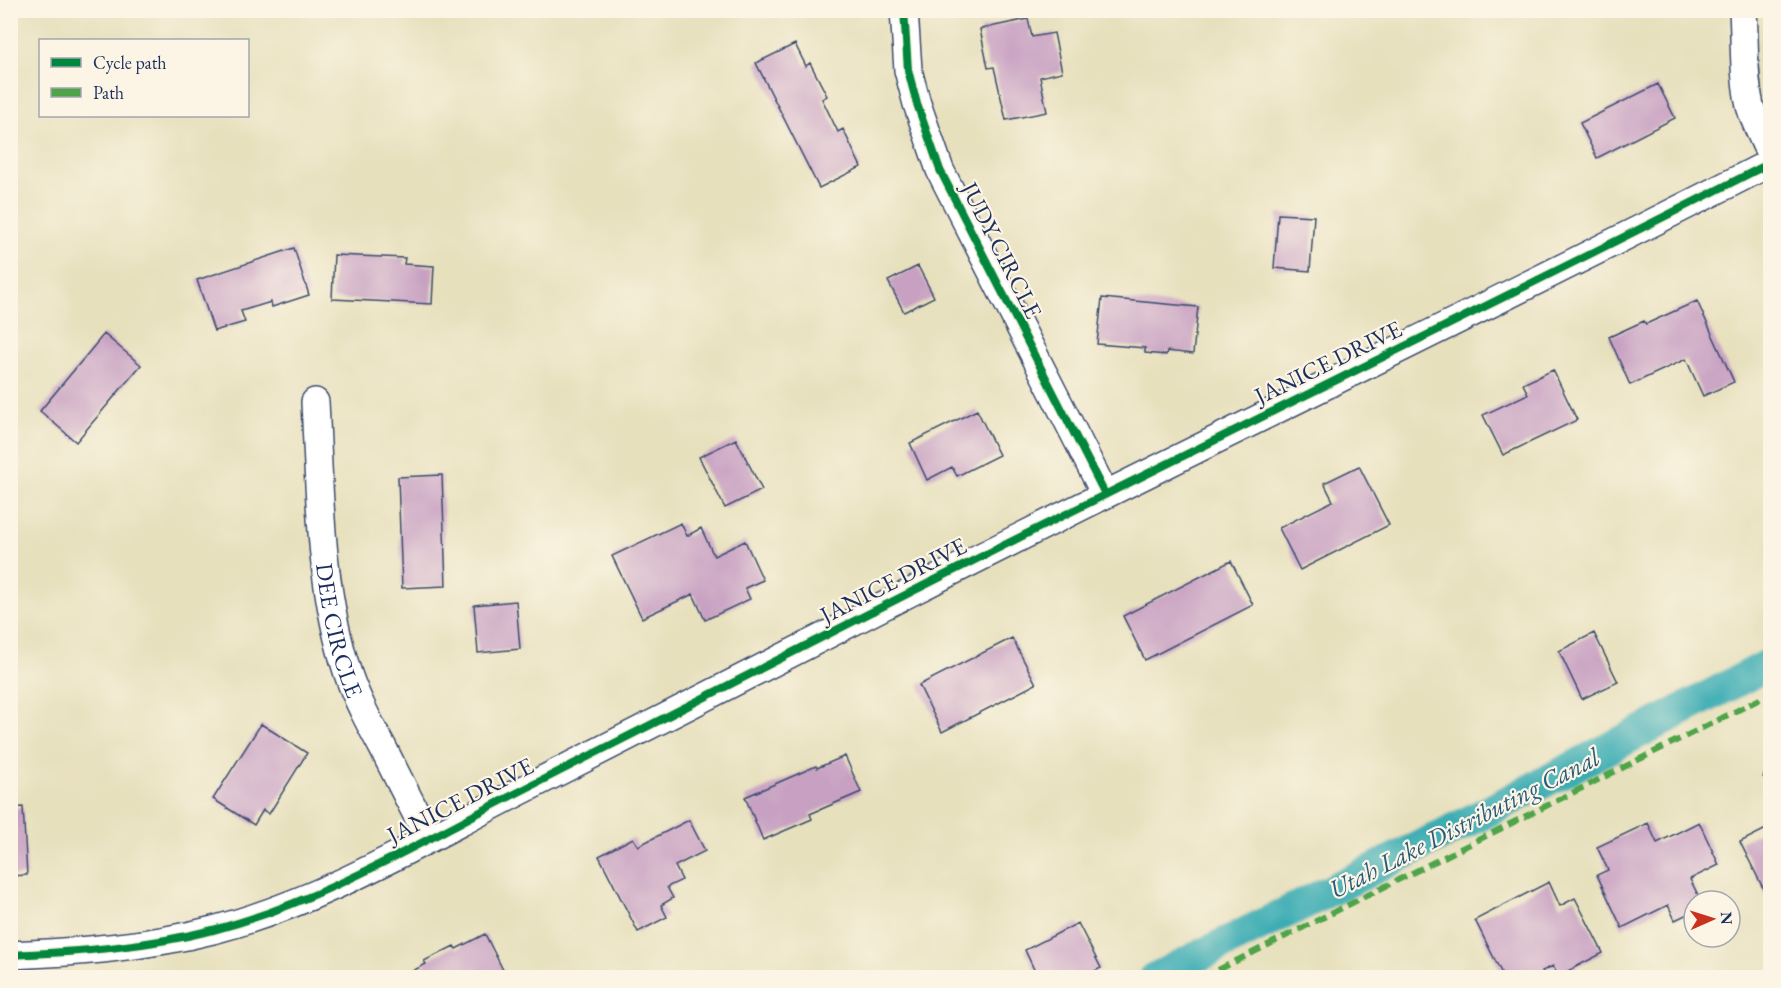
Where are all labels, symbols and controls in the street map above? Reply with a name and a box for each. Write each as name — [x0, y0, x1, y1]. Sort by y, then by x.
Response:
legend — [39, 39, 249, 117]
text: Cycle path — [93, 51, 167, 74]
text: Path — [93, 81, 124, 104]
street label: JUDY CIRCLE — [953, 175, 1050, 323]
street label: JANICE DRIVE — [1247, 313, 1407, 412]
street label: JANICE DRIVE — [813, 530, 971, 631]
street label: DEE CIRCLE — [309, 561, 371, 702]
water label: Utah Lake Distributing Canal — [1323, 740, 1606, 906]
street label: JANICE DRIVE — [380, 750, 538, 851]
north arrow — [1682, 889, 1742, 949]
text: N — [1716, 911, 1737, 925]

